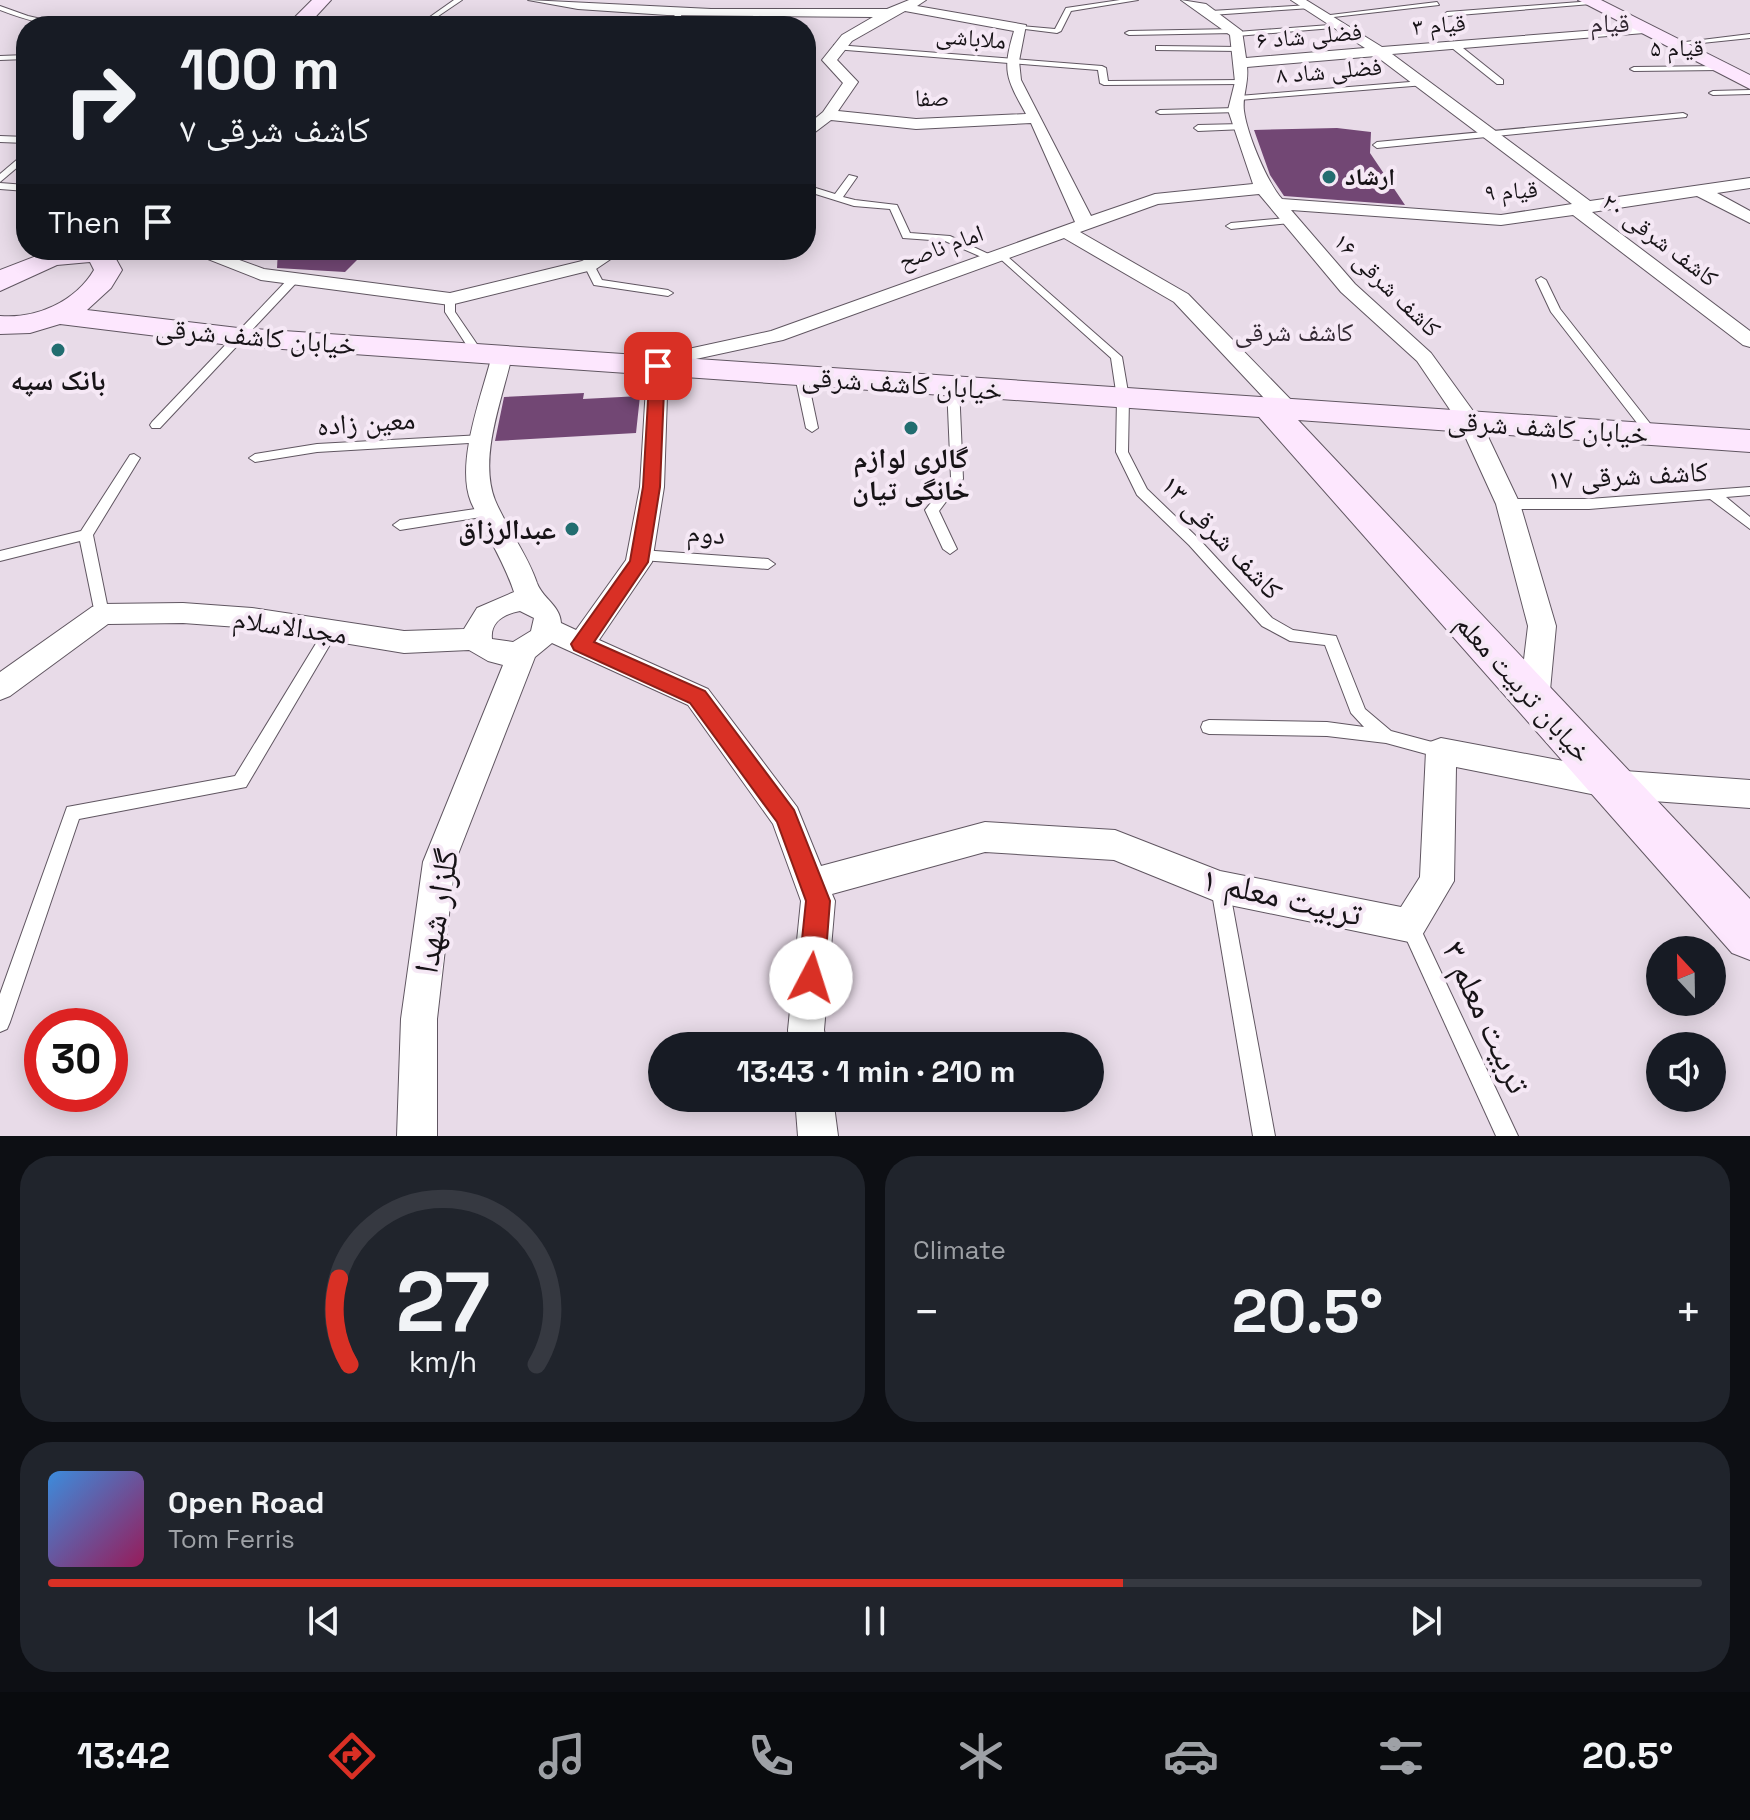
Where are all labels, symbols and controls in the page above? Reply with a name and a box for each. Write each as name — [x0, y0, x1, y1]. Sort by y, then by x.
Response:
district label: قیام — [1590, 6, 1630, 41]
street label: قیام ۳ — [1411, 7, 1467, 43]
street label: فضلی شاد ۶ — [1255, 15, 1363, 56]
street label: ملاباشی — [935, 19, 1008, 56]
street label: قیام ۵ — [1650, 32, 1704, 64]
text: 100 m — [180, 34, 340, 105]
icon: right — [48, 48, 152, 152]
street label: فضلی شاد ۸ — [1275, 50, 1383, 91]
street label: صفا — [915, 82, 949, 113]
text: کاشف شرقی ۷ — [180, 107, 370, 153]
place label: ارشاد — [1345, 161, 1395, 192]
marker: ارشاد — [1320, 168, 1338, 186]
street label: قیام ۹ — [1483, 173, 1539, 209]
street label: کاشف شرقی ۲۰ — [1596, 186, 1725, 293]
icon: arrive — [136, 200, 180, 244]
text: Then — [48, 203, 120, 242]
street label: امام ناصح — [894, 217, 988, 277]
street label: کاشف شرقی ۱۶ — [1327, 226, 1448, 344]
street label: خیابان کاشف شرقی — [154, 309, 358, 363]
district label: کاشف شرقی — [1235, 315, 1354, 349]
pin — [624, 332, 692, 400]
marker: بانک سپه — [49, 341, 67, 359]
icon: arrive — [636, 344, 680, 388]
street label: خیابان کاشف شرقی — [800, 358, 1004, 408]
place label: بانک سپه — [11, 362, 105, 398]
street label: معین زاده — [316, 401, 416, 443]
street label: خیابان کاشف شرقی — [1446, 402, 1650, 452]
marker: گالری لوازم خانگی تیان — [902, 419, 920, 437]
place label: گالری لوازم خانگی تیان — [852, 440, 970, 508]
street label: کاشف شرقی ۱۷ — [1547, 453, 1709, 497]
street label: کاشف شرقی ۱۳ — [1153, 467, 1291, 607]
place label: عبدالرزاق — [458, 511, 556, 547]
street label: دوم — [686, 514, 726, 553]
marker: عبدالرزاق — [563, 520, 581, 538]
street label: مجدالاسلام — [230, 600, 349, 653]
street label: خیابان تربیت معلم — [1447, 606, 1600, 771]
street label: گلزار شهدا — [404, 845, 469, 977]
street label: تربیت معلم ۱ — [1197, 857, 1366, 937]
street label: تربیت معلم ۳ — [1432, 934, 1541, 1101]
position arrow — [769, 936, 853, 1020]
north arrow — [1646, 936, 1726, 1016]
map controls — [1646, 936, 1726, 1112]
speed limit sign: 30 — [24, 1008, 128, 1112]
button: sound — [1646, 1032, 1726, 1112]
text: 13:43 · 1 min · 210 m — [737, 1052, 1015, 1091]
text: Climate — [913, 1233, 1006, 1267]
text: 27 — [395, 1249, 490, 1355]
text: 20.5° — [1232, 1273, 1383, 1350]
text: − — [913, 1284, 940, 1340]
text: + — [1675, 1284, 1702, 1340]
text: km/h — [408, 1344, 477, 1380]
text: Open Road — [168, 1483, 324, 1522]
text: Tom Ferris — [168, 1522, 295, 1556]
icon: previous — [302, 1599, 346, 1643]
icon: pause — [853, 1599, 897, 1643]
icon: next — [1404, 1599, 1448, 1643]
icon: directions — [324, 1728, 380, 1784]
icon: music — [534, 1728, 590, 1784]
icon: phone — [743, 1728, 799, 1784]
icon: climate — [953, 1728, 1009, 1784]
icon: car — [1163, 1728, 1219, 1784]
icon: filters — [1373, 1728, 1429, 1784]
text: 13:42 — [77, 1733, 170, 1779]
text: 20.5° — [1582, 1733, 1673, 1779]

